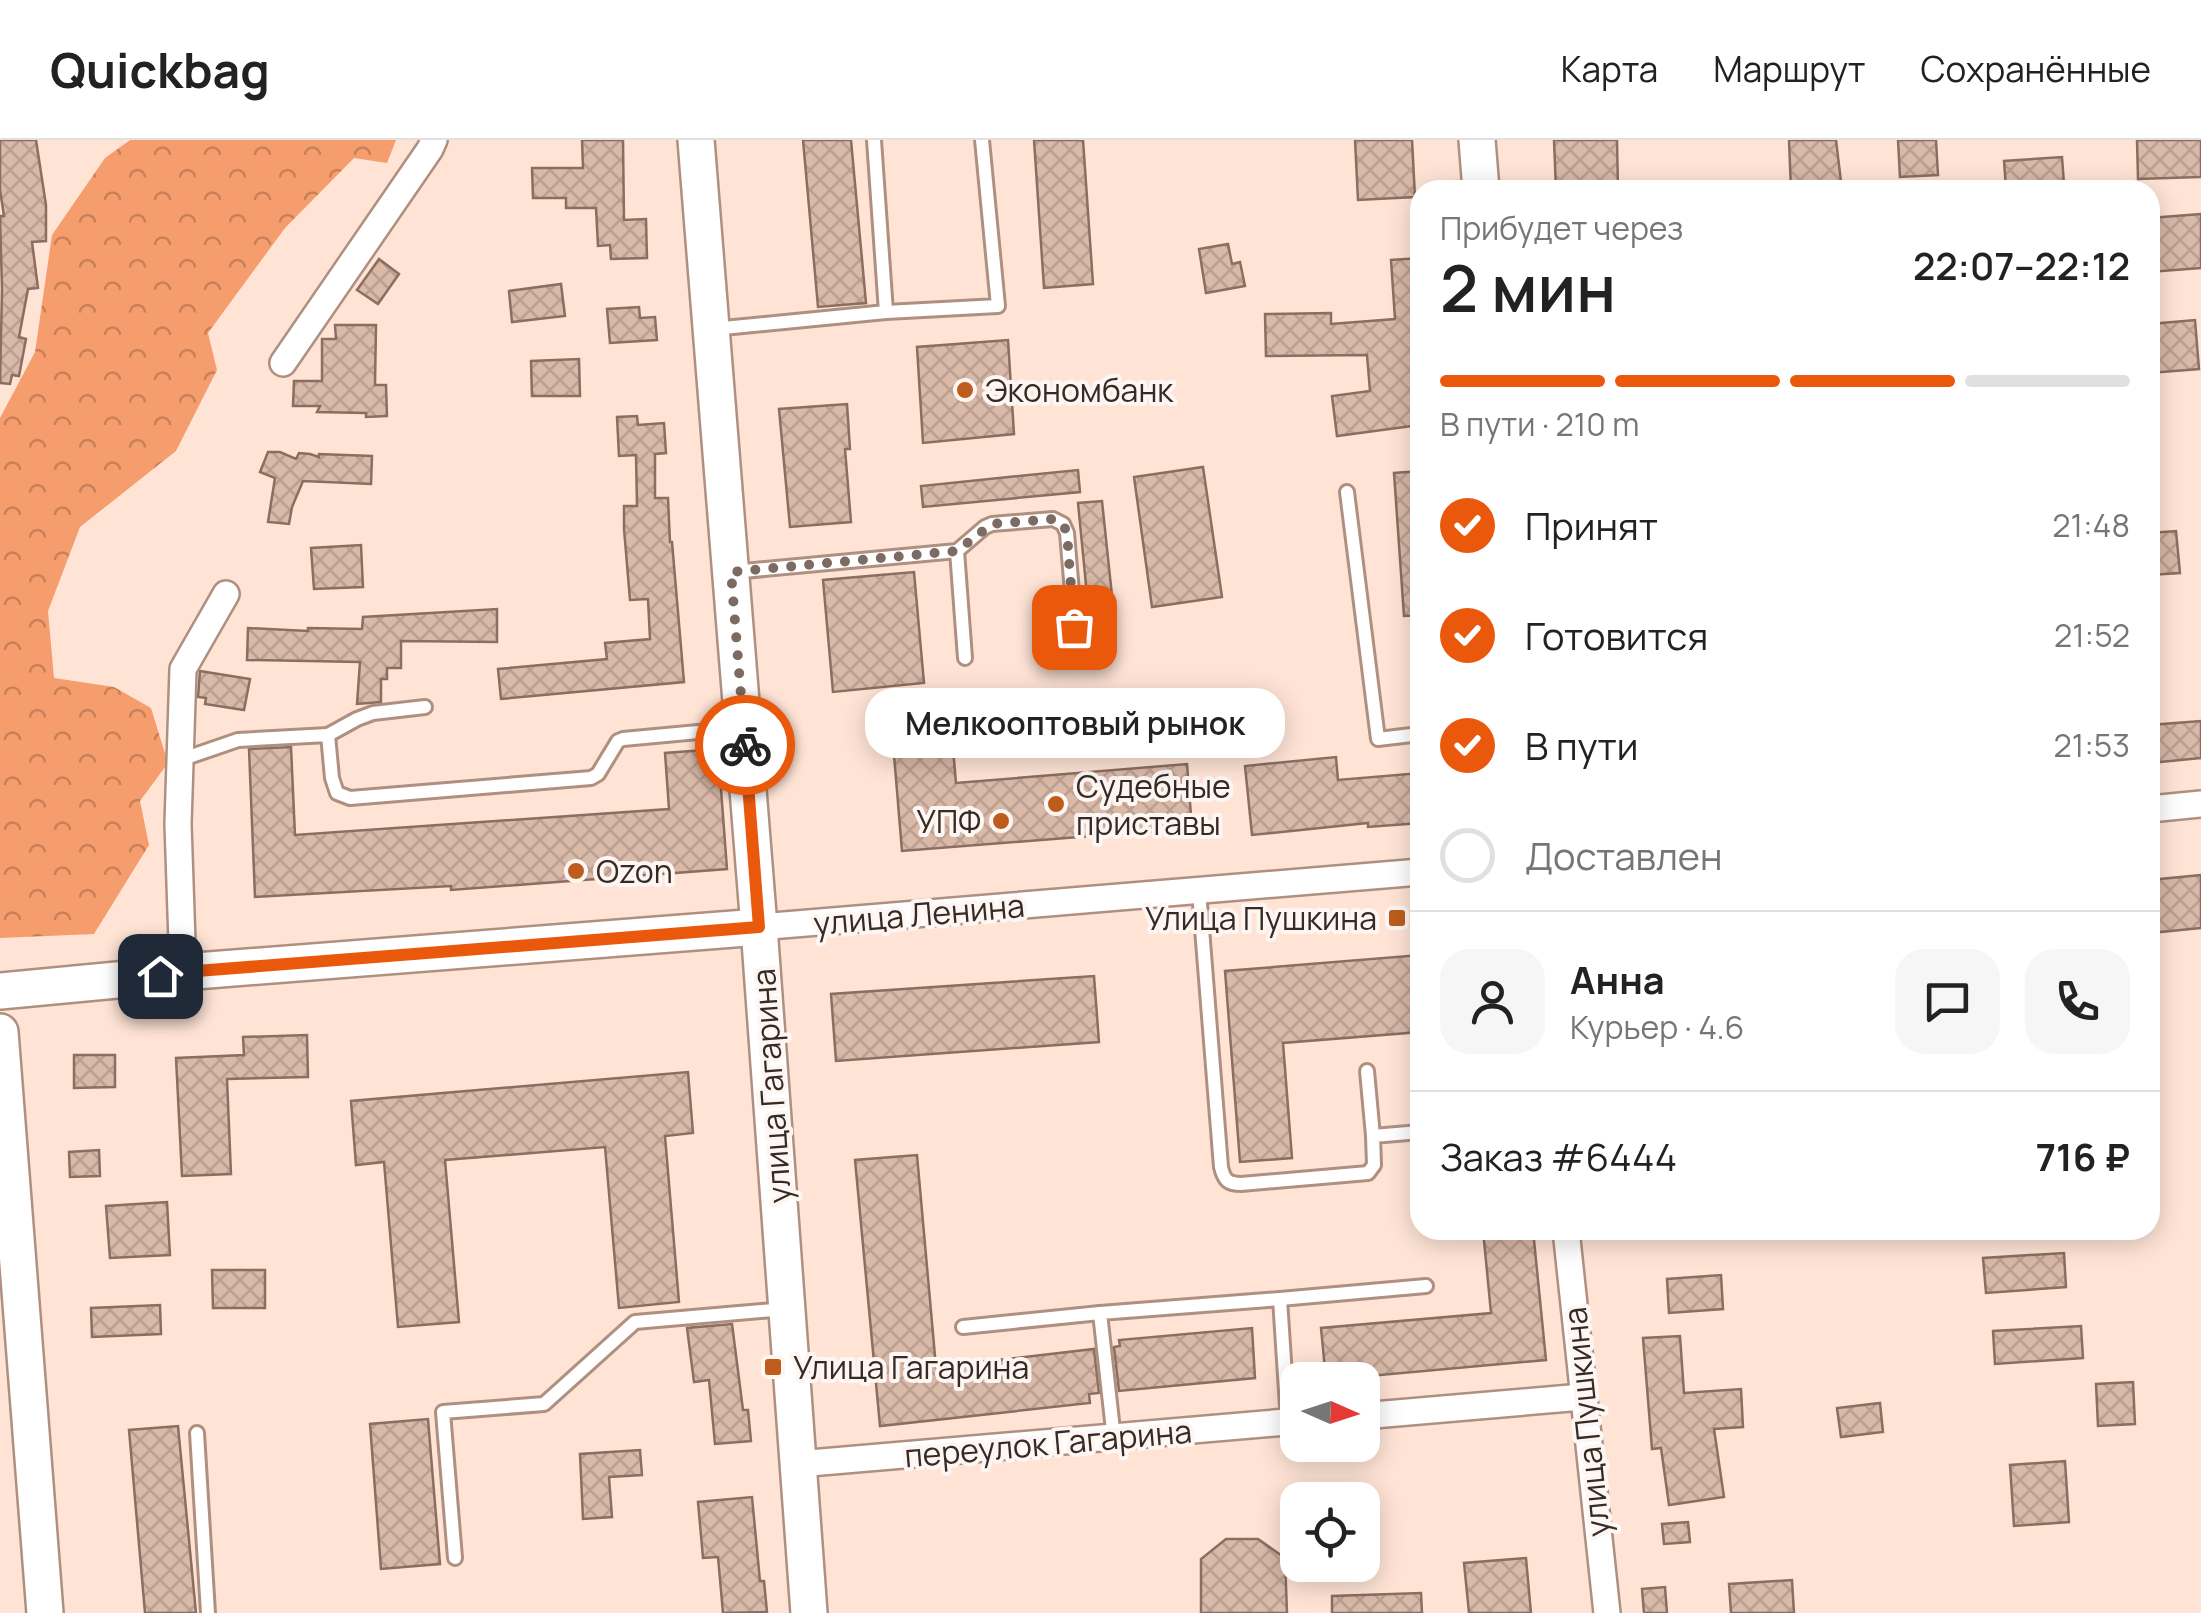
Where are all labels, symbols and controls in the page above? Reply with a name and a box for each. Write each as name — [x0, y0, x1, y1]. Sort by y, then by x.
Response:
text: Quickbag — [50, 37, 270, 102]
text: Карта — [1561, 45, 1658, 93]
text: Маршрут — [1713, 45, 1866, 93]
text: Сохранённые — [1921, 45, 2151, 93]
text: Прибудет через — [1440, 206, 1683, 250]
text: 22:07–22:12 — [1913, 239, 2130, 291]
text: 2 мин — [1440, 243, 1616, 332]
place label: Экономбанк — [985, 368, 1174, 412]
marker: Экономбанк — [954, 379, 976, 401]
text: В пути · 210 m — [1440, 402, 1639, 446]
icon: check — [1440, 498, 1495, 553]
text: Принят — [1525, 499, 1658, 551]
text: 21:48 — [2052, 503, 2130, 547]
pin — [1032, 585, 1117, 670]
icon: bag — [1047, 600, 1102, 655]
icon: check — [1440, 608, 1495, 663]
text: Готовится — [1525, 609, 1708, 661]
text: 21:52 — [2054, 613, 2130, 657]
callout: Мелкооптовый рынок — [864, 687, 1284, 757]
courier — [695, 695, 795, 795]
text: Мелкооптовый рынок — [905, 701, 1245, 745]
icon: bike — [718, 718, 773, 773]
icon: check — [1440, 718, 1495, 773]
text: В пути — [1525, 719, 1638, 771]
text: 21:53 — [2054, 723, 2130, 767]
place label: Судебные приставы — [1076, 764, 1231, 845]
marker: Судебные приставы — [1045, 793, 1067, 815]
place label: УПФ — [916, 799, 981, 843]
marker: УПФ — [990, 810, 1012, 832]
text: Доставлен — [1525, 829, 1723, 881]
place label: Ozon — [596, 849, 673, 893]
marker: Ozon — [565, 860, 587, 882]
street label: улица Ленина — [812, 883, 1026, 945]
place label: Улица Пушкина — [1145, 896, 1377, 940]
marker: Улица Пушкина — [1386, 907, 1408, 929]
pin — [118, 934, 203, 1019]
icon: home — [133, 949, 188, 1004]
button: person — [1440, 949, 1545, 1054]
button: chat — [1895, 949, 2000, 1054]
button: phone — [2025, 949, 2130, 1054]
text: Анна — [1570, 953, 1665, 1005]
street label: улица Гагарина — [741, 967, 801, 1205]
text: Курьер · 4.6 — [1570, 1005, 1744, 1049]
text: Заказ #6444 — [1440, 1130, 1677, 1182]
text: 716 ₽ — [2036, 1130, 2130, 1182]
street label: улица Пушкина — [1552, 1305, 1620, 1539]
place label: Улица Гагарина — [793, 1345, 1029, 1389]
marker: Улица Гагарина — [762, 1356, 784, 1378]
north arrow — [1280, 1362, 1380, 1462]
map controls — [1280, 1362, 1380, 1582]
street label: переулок Гагарина — [902, 1409, 1194, 1477]
button: locate — [1280, 1482, 1380, 1582]

